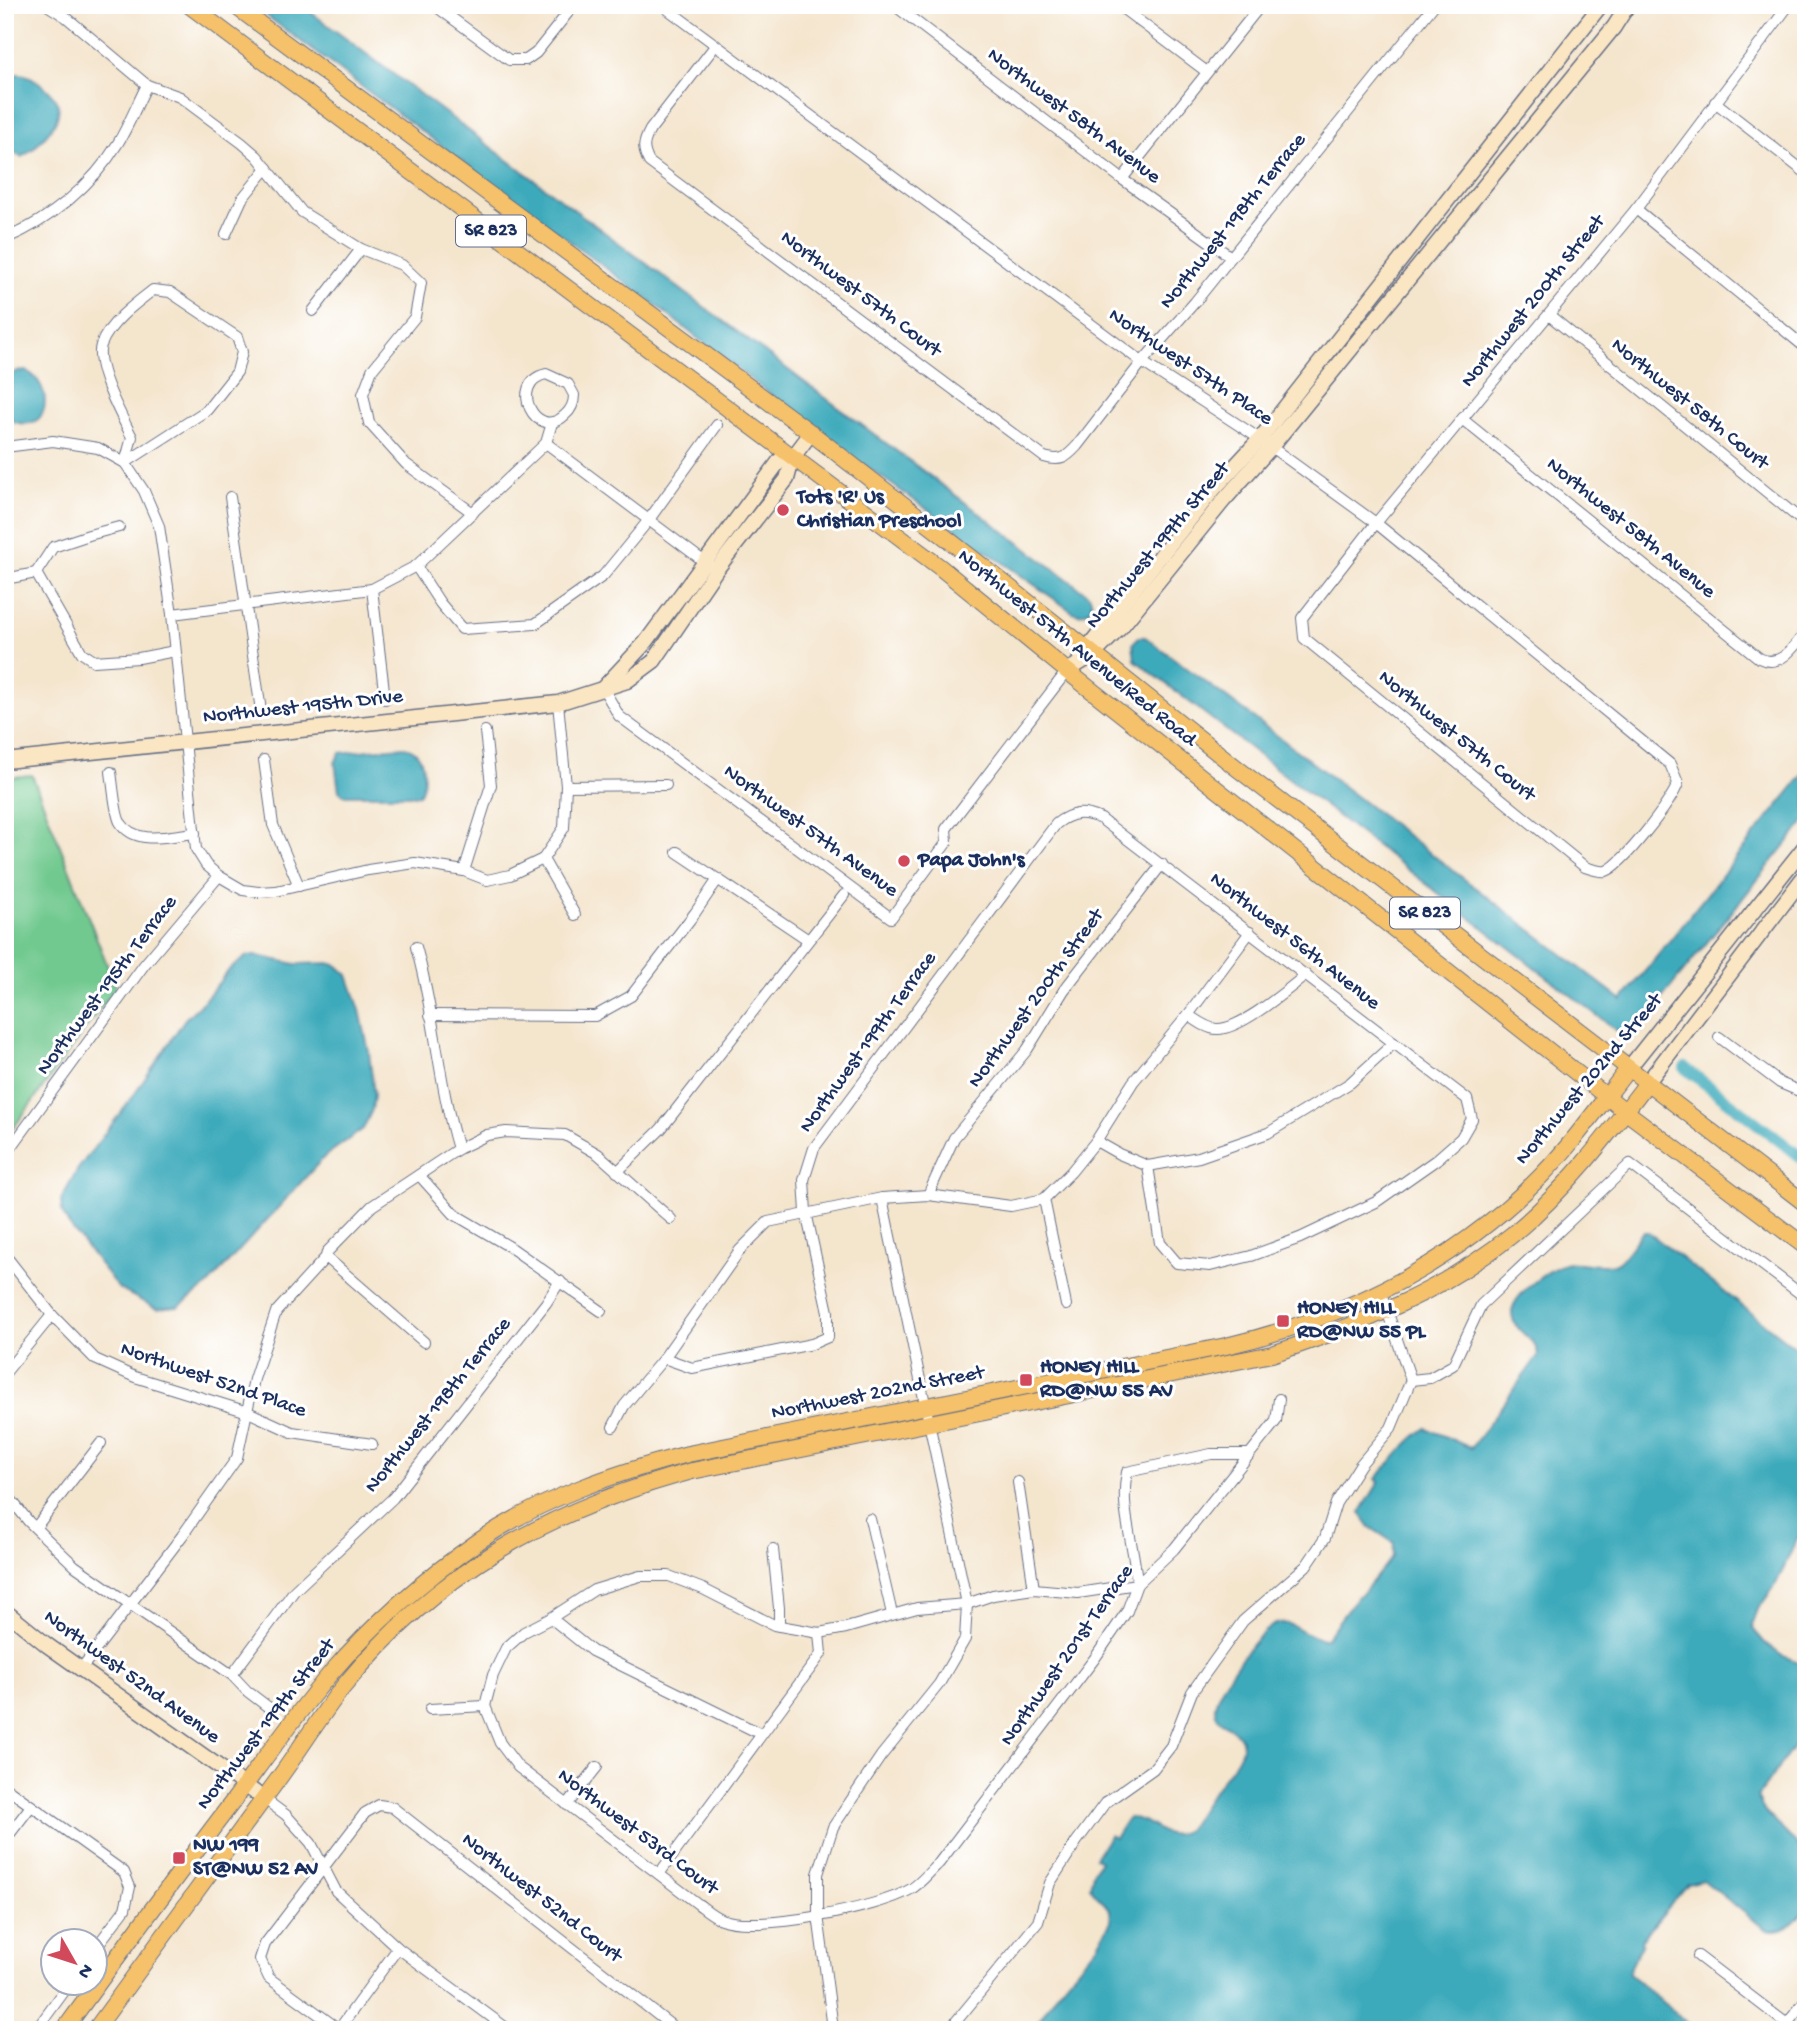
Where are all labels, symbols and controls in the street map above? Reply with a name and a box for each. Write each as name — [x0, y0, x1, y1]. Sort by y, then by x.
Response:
street label: Northwest 58th Avenue — [981, 44, 1166, 191]
street label: Northwest 198th Terrace — [1155, 128, 1313, 315]
street label: Northwest 200th Street — [1457, 209, 1613, 394]
road number: SR 823 — [456, 216, 526, 246]
street label: Northwest 57th Court — [775, 226, 947, 365]
street label: Northwest 57th Place — [1103, 304, 1278, 433]
street label: Northwest 58th Court — [1605, 334, 1775, 478]
street label: Northwest 58th Avenue — [1540, 453, 1721, 606]
street label: Northwest 199th Street — [1082, 455, 1238, 635]
place label: Tots 'R' Us Christian Preschool — [795, 486, 962, 535]
marker: Tots 'R' Us Christian Preschool — [775, 502, 791, 518]
street label: Northwest 57th Avenue/Red Road — [951, 545, 1202, 754]
street label: Northwest 57th Court — [1372, 666, 1542, 810]
street label: Northwest 195th Drive — [202, 685, 405, 731]
street label: Northwest 57th Avenue — [718, 760, 903, 905]
place label: Papa John's — [917, 849, 1026, 874]
marker: Papa John's — [896, 853, 912, 869]
street label: Northwest 56th Avenue — [1204, 868, 1385, 1017]
street label: Northwest 195th Terrace — [32, 890, 184, 1081]
road number: SR 823 — [1390, 897, 1460, 928]
street label: Northwest 200th Street — [964, 903, 1112, 1093]
street label: Northwest 199th Terrace — [795, 947, 944, 1139]
street label: Northwest 202nd Street — [1511, 987, 1671, 1171]
place label: HONEY HILL RD@NW 55 PL — [1296, 1297, 1427, 1346]
street label: Northwest 198th Terrace — [360, 1312, 518, 1499]
marker: HONEY HILL RD@NW 55 PL — [1275, 1313, 1291, 1329]
street label: Northwest 52nd Place — [117, 1337, 310, 1425]
place label: HONEY HILL RD@NW 55 AV — [1039, 1356, 1173, 1405]
street label: Northwest 202nd Street — [770, 1361, 989, 1427]
marker: HONEY HILL RD@NW 55 AV — [1018, 1372, 1034, 1388]
street label: Northwest 201st Terrace — [996, 1560, 1141, 1752]
street label: Northwest 52nd Avenue — [38, 1606, 225, 1751]
street label: Northwest 199th Street — [192, 1632, 343, 1816]
street label: Northwest 53rd Court — [552, 1764, 724, 1903]
street label: Northwest 52nd Court — [456, 1828, 628, 1971]
place label: NW 199 ST@NW 52 AV — [193, 1834, 319, 1883]
marker: NW 199 ST@NW 52 AV — [171, 1850, 187, 1866]
north arrow — [38, 1926, 108, 1996]
text: N — [72, 1958, 97, 1983]

